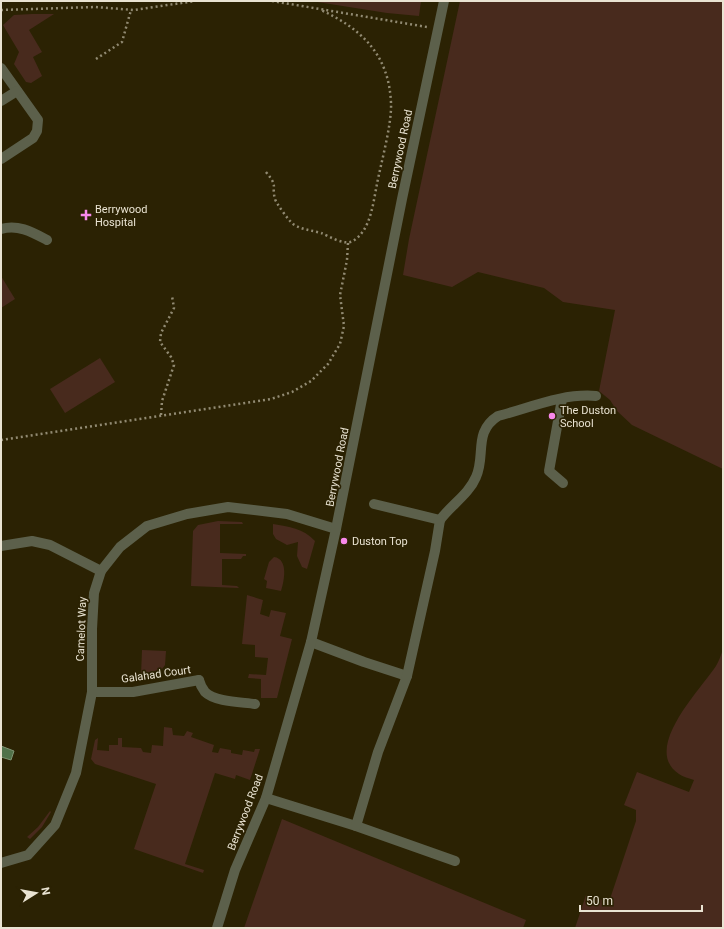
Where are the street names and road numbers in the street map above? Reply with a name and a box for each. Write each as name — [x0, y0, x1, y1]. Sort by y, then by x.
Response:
street label: Berrywood Road — [386, 108, 415, 190]
street label: Berrywood Road — [323, 426, 352, 508]
street label: Camelot Way — [74, 596, 89, 662]
street label: Galahad Court — [120, 663, 192, 686]
street label: Berrywood Road — [225, 772, 266, 852]

